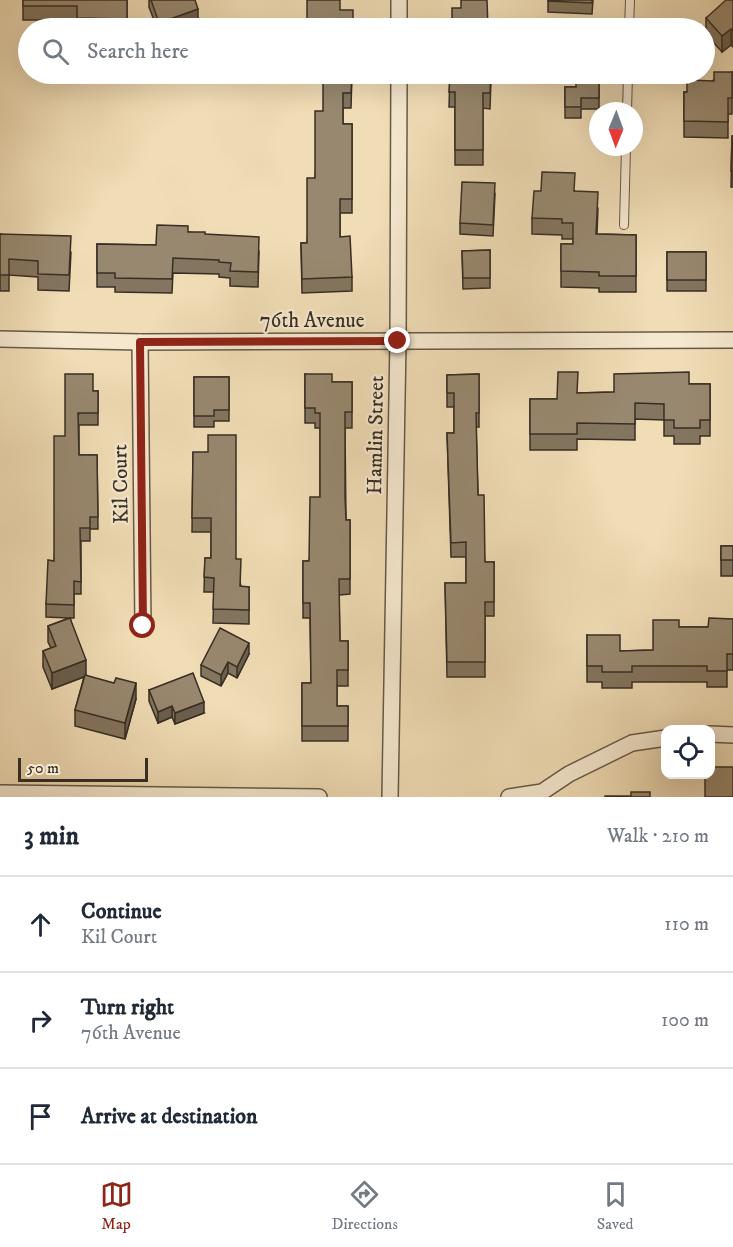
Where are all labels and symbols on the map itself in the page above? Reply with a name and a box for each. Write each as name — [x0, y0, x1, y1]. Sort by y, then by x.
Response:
north arrow — [589, 102, 643, 156]
street label: 76th Avenue — [260, 308, 365, 334]
route end — [384, 327, 410, 353]
street label: Hamlin Street — [362, 375, 390, 495]
street label: Kil Court — [107, 444, 135, 524]
route start — [129, 612, 155, 638]
scale bar — [18, 755, 148, 782]

